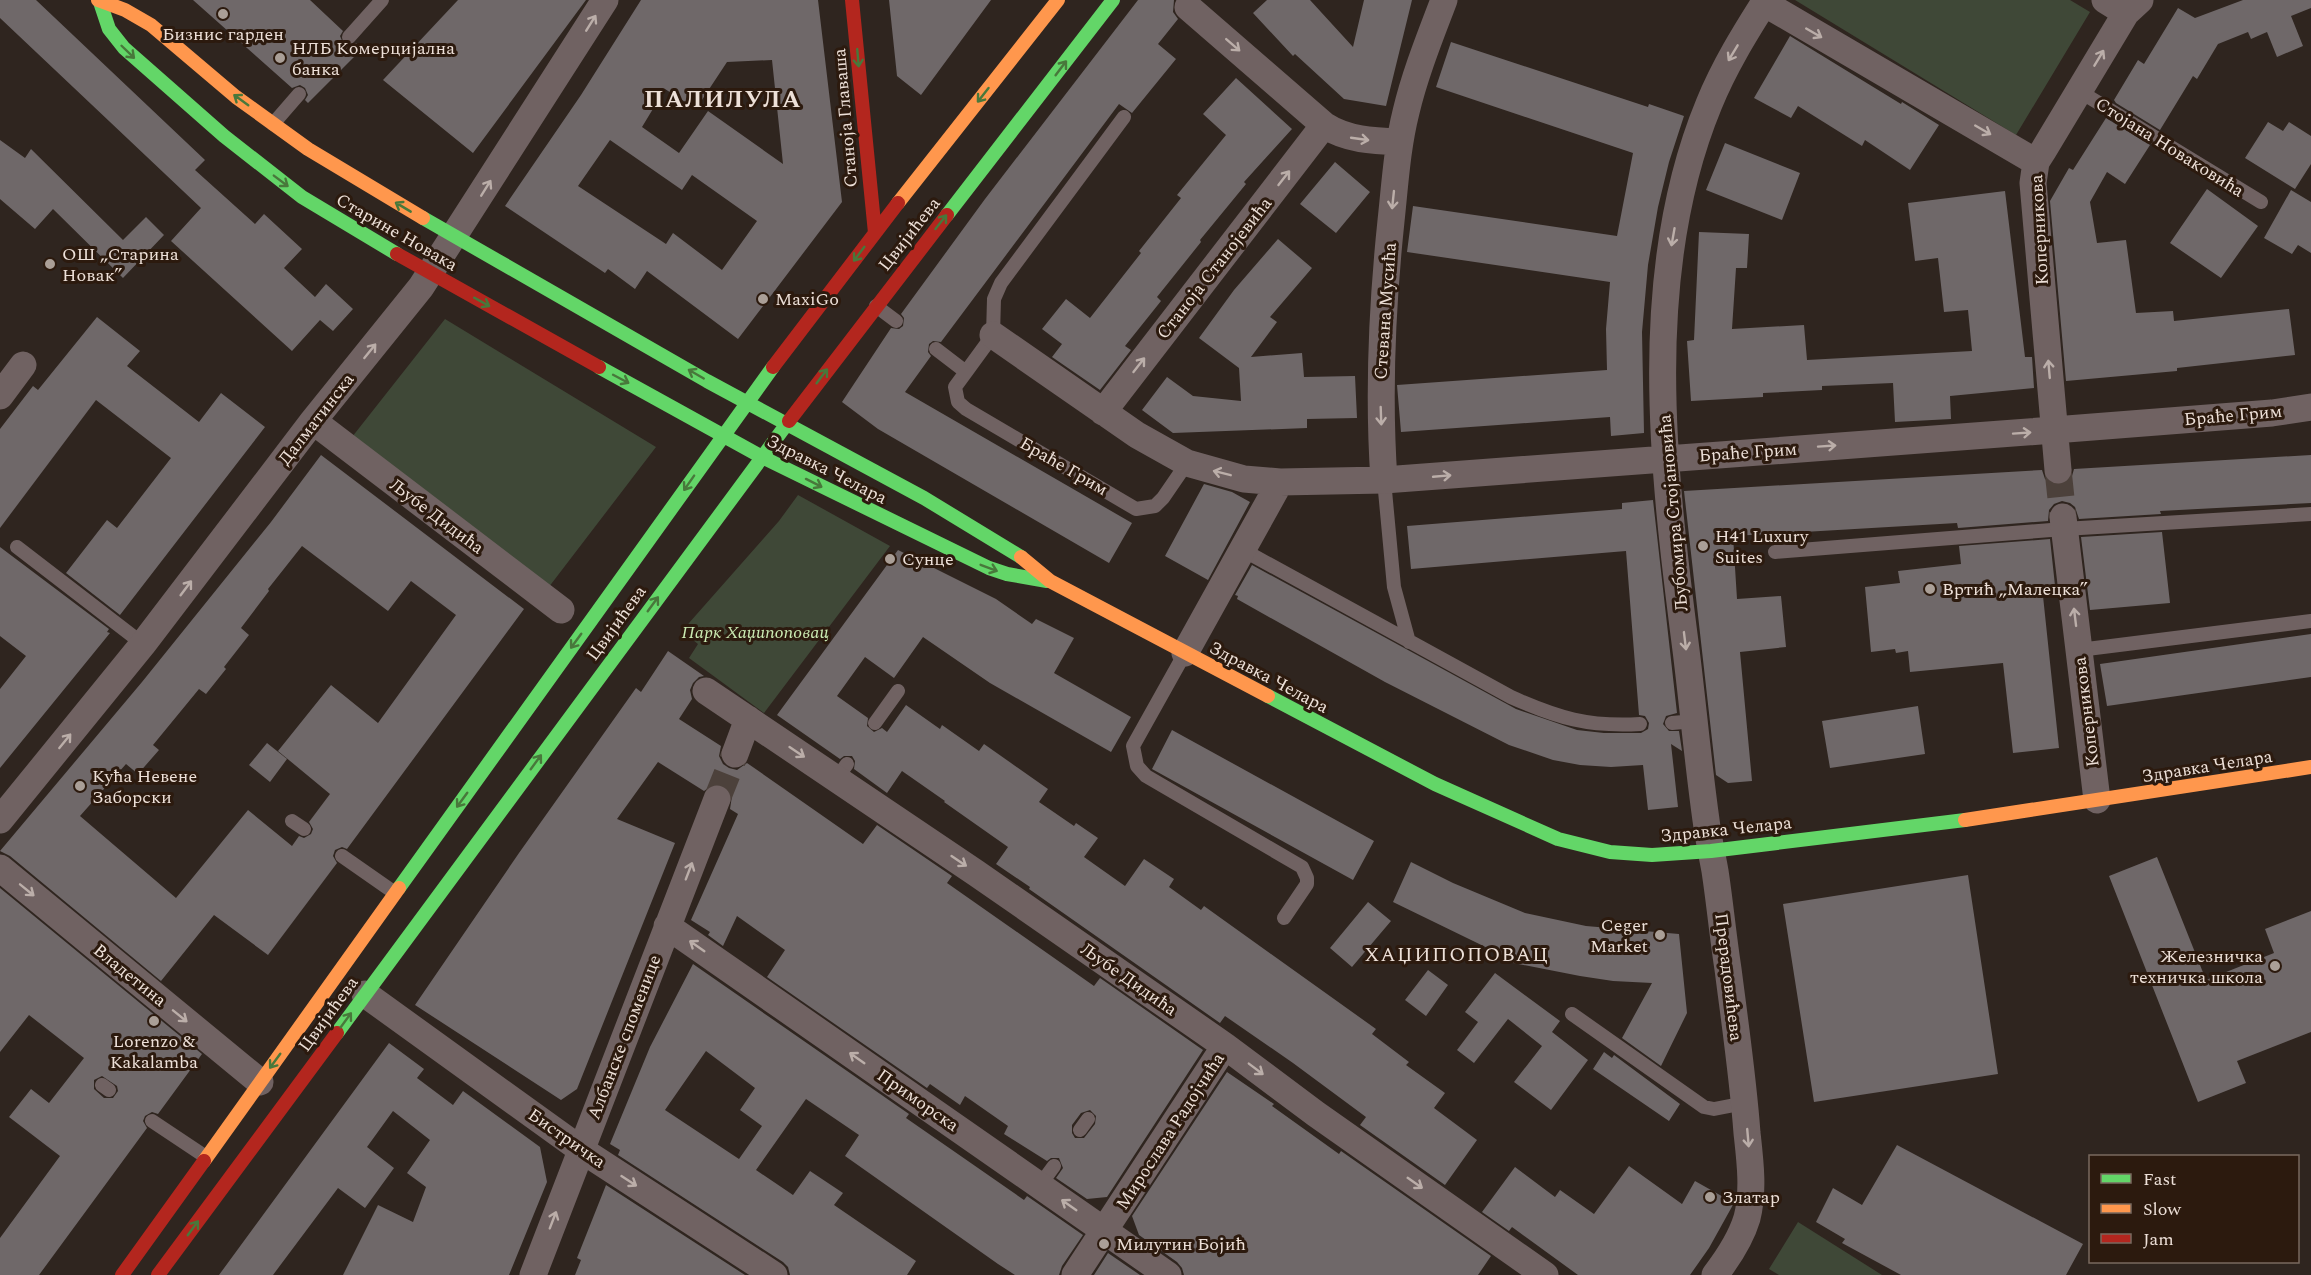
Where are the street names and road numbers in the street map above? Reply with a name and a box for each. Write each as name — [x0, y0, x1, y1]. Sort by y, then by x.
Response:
street label: Станоја Главаша — [826, 47, 865, 189]
street label: Стојана Новаковића — [2090, 91, 2250, 204]
street label: Коперникова — [2023, 174, 2056, 286]
street label: Старине Новака — [331, 187, 463, 278]
street label: Цвијићева — [872, 191, 947, 277]
street label: Станоја Станојевића — [1150, 191, 1279, 345]
street label: Стевана Мусића — [1367, 241, 1404, 380]
street label: Далматинска — [272, 367, 361, 471]
street label: Браће Грим — [2183, 398, 2283, 433]
street label: Љубомира Стојановића — [1651, 413, 1696, 613]
street label: Здравка Челара — [762, 427, 892, 512]
street label: Браће Грим — [1014, 430, 1113, 503]
street label: Браће Грим — [1698, 436, 1798, 469]
street label: Љубе Дидића — [384, 472, 490, 561]
street label: Цвијићева — [580, 580, 653, 667]
street label: Здравка Челара — [1204, 635, 1334, 720]
street label: Коперникова — [2066, 655, 2107, 769]
street label: Здравка Челара — [2140, 743, 2275, 790]
street label: Здравка Челара — [1659, 809, 1793, 850]
street label: Прерадовићева — [1707, 911, 1750, 1043]
street label: Љубе Дидића — [1075, 936, 1183, 1023]
street label: Владетина — [87, 937, 172, 1014]
street label: Албанске споменице — [581, 951, 668, 1124]
street label: Цвијићева — [292, 971, 365, 1058]
street label: Мирослава Радојчића — [1109, 1047, 1232, 1215]
street label: Приморска — [871, 1062, 965, 1139]
street label: Бистричка — [522, 1102, 611, 1175]

